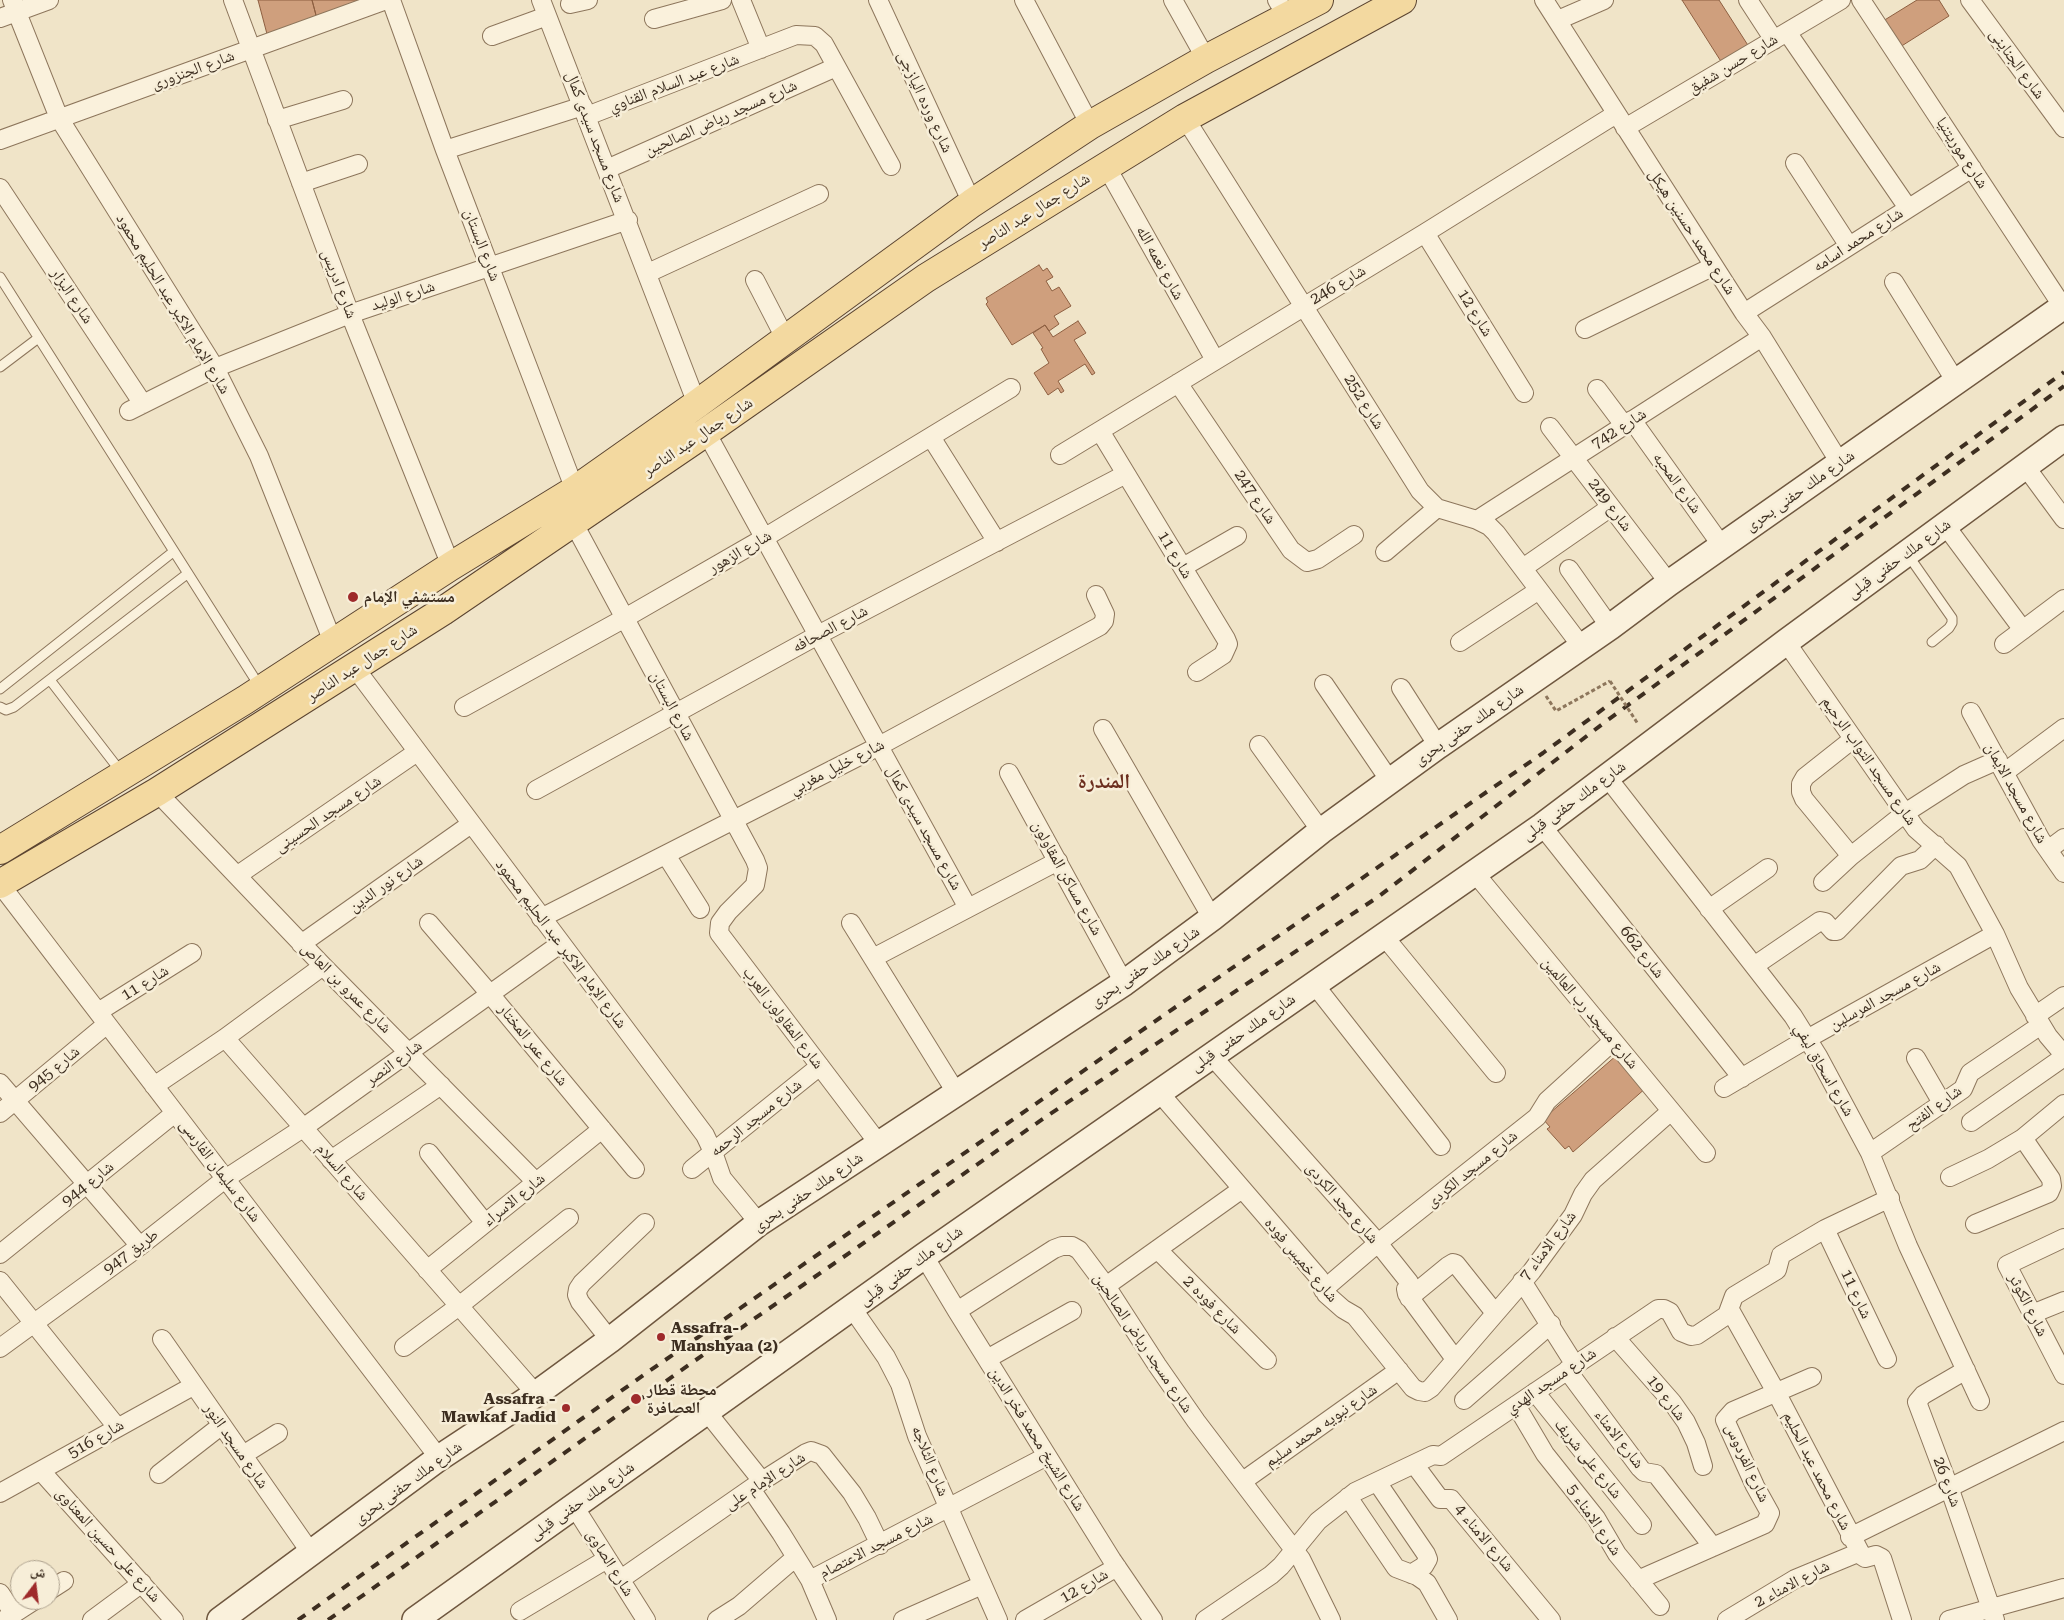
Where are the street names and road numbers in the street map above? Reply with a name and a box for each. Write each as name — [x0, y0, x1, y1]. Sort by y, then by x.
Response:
street label: شارع الجناينى — [1985, 25, 2049, 103]
street label: شارع حسن شفيق — [1685, 30, 1781, 98]
street label: شارع الجنزورى — [149, 46, 237, 94]
street label: شارع ورده اليازجى — [893, 48, 957, 156]
street label: شارع عبد السلام القناوي — [606, 49, 742, 117]
street label: شارع مسجد سيدى كمال — [561, 69, 629, 205]
street label: شارع مسجد رياض الصالحين — [642, 76, 800, 160]
street label: شارع موريتنيا — [1932, 114, 1992, 192]
street label: شارع محمد حسنين هيكل — [1644, 166, 1740, 298]
street label: شارع جمال عبد الناصر — [975, 169, 1093, 253]
street label: شارع محمد اسامه — [1809, 204, 1907, 276]
street label: شارع البستان — [459, 206, 505, 284]
street label: شارع الإمام الاكبر عبد الحليم محمود — [112, 210, 234, 398]
street label: شارع نعمه الله — [1132, 223, 1188, 303]
street label: شارع ادريس — [317, 247, 361, 321]
street label: شارع 246 — [1307, 261, 1369, 309]
street label: شارع البزار — [46, 265, 98, 327]
street label: شارع الوليد — [369, 277, 437, 315]
street label: شارع 12 — [1453, 286, 1497, 340]
street label: شارع 252 — [1340, 371, 1388, 433]
street label: شارع جمال عبد الناصر — [639, 393, 757, 481]
street label: شارع 742 — [1588, 404, 1650, 454]
street label: شارع ملك حفنى بحرى — [1742, 446, 1858, 536]
street label: شارع المحبه — [1648, 449, 1706, 517]
street label: شارع 247 — [1230, 466, 1280, 528]
street label: شارع 249 — [1584, 475, 1636, 535]
street label: شارع ملك حفنى قبلى — [1843, 515, 1955, 603]
street label: شارع الزهور — [705, 526, 775, 578]
street label: شارع 11 — [1153, 528, 1197, 582]
street label: شارع الصحافه — [789, 601, 871, 657]
street label: شارع جمال عبد الناصر — [303, 620, 421, 706]
street label: شارع البستان — [646, 668, 698, 744]
street label: شارع ملك حفنى بحرى — [1411, 680, 1527, 770]
street label: شارع مسجد التواب الرحيم — [1817, 693, 1921, 829]
street label: شارع خليل مغربي — [786, 735, 888, 799]
street label: شارع مسجد الايمان — [1980, 739, 2052, 847]
street label: شارع ملك حفنى قبلى — [1518, 757, 1630, 845]
street label: شارع مسجد سيدى كمال — [882, 762, 966, 894]
street label: شارع مسجد الحسينى — [271, 771, 385, 857]
street label: شارع مساكن المقاولون — [1028, 817, 1106, 939]
street label: شارع نور الدين — [345, 851, 427, 917]
street label: شارع الإمام الاكبر عبد الحليم محمود — [491, 856, 631, 1032]
street label: شارع ملك حفنى بحرى — [1087, 922, 1203, 1012]
street label: شارع 662 — [1616, 922, 1668, 982]
street label: شارع عمرو بن العاص — [297, 939, 395, 1037]
street label: شارع مسجد رب العالمين — [1538, 953, 1642, 1073]
street label: شارع مسجد المرسلين — [1826, 957, 1944, 1035]
street label: شارع 11 — [118, 961, 172, 1005]
street label: شارع المقاولون العرب — [738, 963, 828, 1073]
street label: شارع ملك حفنى قبلى — [1187, 990, 1299, 1076]
street label: شارع عمر المختار — [494, 1000, 572, 1090]
street label: شارع اسحاق ليفي — [1790, 1020, 1858, 1120]
street label: شارع النصر — [362, 1036, 426, 1090]
street label: شارع 945 — [24, 1042, 84, 1096]
street label: شارع مسجد الرحمه — [706, 1075, 806, 1161]
street label: شارع الفتح — [1902, 1081, 1966, 1135]
street label: شارع سليمان الفارسى — [175, 1116, 265, 1226]
street label: شارع مسجد الكردى — [1422, 1126, 1522, 1212]
street label: شارع السلام — [312, 1139, 372, 1205]
street label: شارع ملك حفنى بحرى — [749, 1148, 867, 1236]
street label: شارع 944 — [58, 1157, 118, 1211]
street label: شارع مجد الكردى — [1301, 1158, 1383, 1248]
street label: شارع الاسراء — [479, 1169, 549, 1231]
street label: شارع الامناء 7 — [1515, 1207, 1581, 1285]
street label: شارع خميس فوده — [1260, 1214, 1342, 1306]
street label: شارع ملك حفنى قبلى — [855, 1222, 967, 1310]
street label: طريق 947 — [100, 1225, 162, 1279]
street label: شارع 11 — [1836, 1266, 1876, 1322]
street label: شارع مسجد رياض الصالحين — [1089, 1269, 1197, 1417]
street label: شارع الكوثر — [2004, 1270, 2052, 1340]
street label: شارع فوده 2 — [1179, 1272, 1245, 1338]
street label: شارع مسجد الهدي — [1502, 1344, 1600, 1418]
street label: شارع الشيخ محمد فخر الدين — [985, 1363, 1089, 1515]
street label: شارع 19 — [1642, 1371, 1690, 1425]
street label: شارع نبويه محمد سليم — [1261, 1380, 1381, 1472]
street label: شارع مسجد النور — [199, 1399, 273, 1493]
street label: شارع الامناء — [1590, 1406, 1648, 1472]
street label: شارع محمد عبد الحليم — [1779, 1408, 1855, 1534]
street label: شارع 516 — [65, 1415, 127, 1463]
street label: شارع على شريف — [1550, 1415, 1626, 1503]
street label: شارع الفردوس — [1720, 1421, 1774, 1505]
street label: شارع الثلاجه — [907, 1423, 953, 1499]
street label: شارع ملك حفنى بحرى — [350, 1437, 466, 1529]
street label: شارع الإمام على — [721, 1448, 809, 1514]
street label: شارع 26 — [1929, 1454, 1965, 1510]
street label: شارع ملك حفنى قبلى — [526, 1458, 638, 1544]
street label: شارع الامناء 5 — [1562, 1481, 1626, 1559]
street label: شارع على حسين المعناوى — [51, 1484, 165, 1606]
street label: شارع الامناء 4 — [1450, 1500, 1518, 1576]
street label: شارع مسجد الاعتصام — [816, 1509, 936, 1583]
street label: شارع الصاوى — [582, 1526, 638, 1600]
street label: شارع الامناء 2 — [1751, 1556, 1833, 1612]
street label: شارع 12 — [1057, 1565, 1111, 1607]

